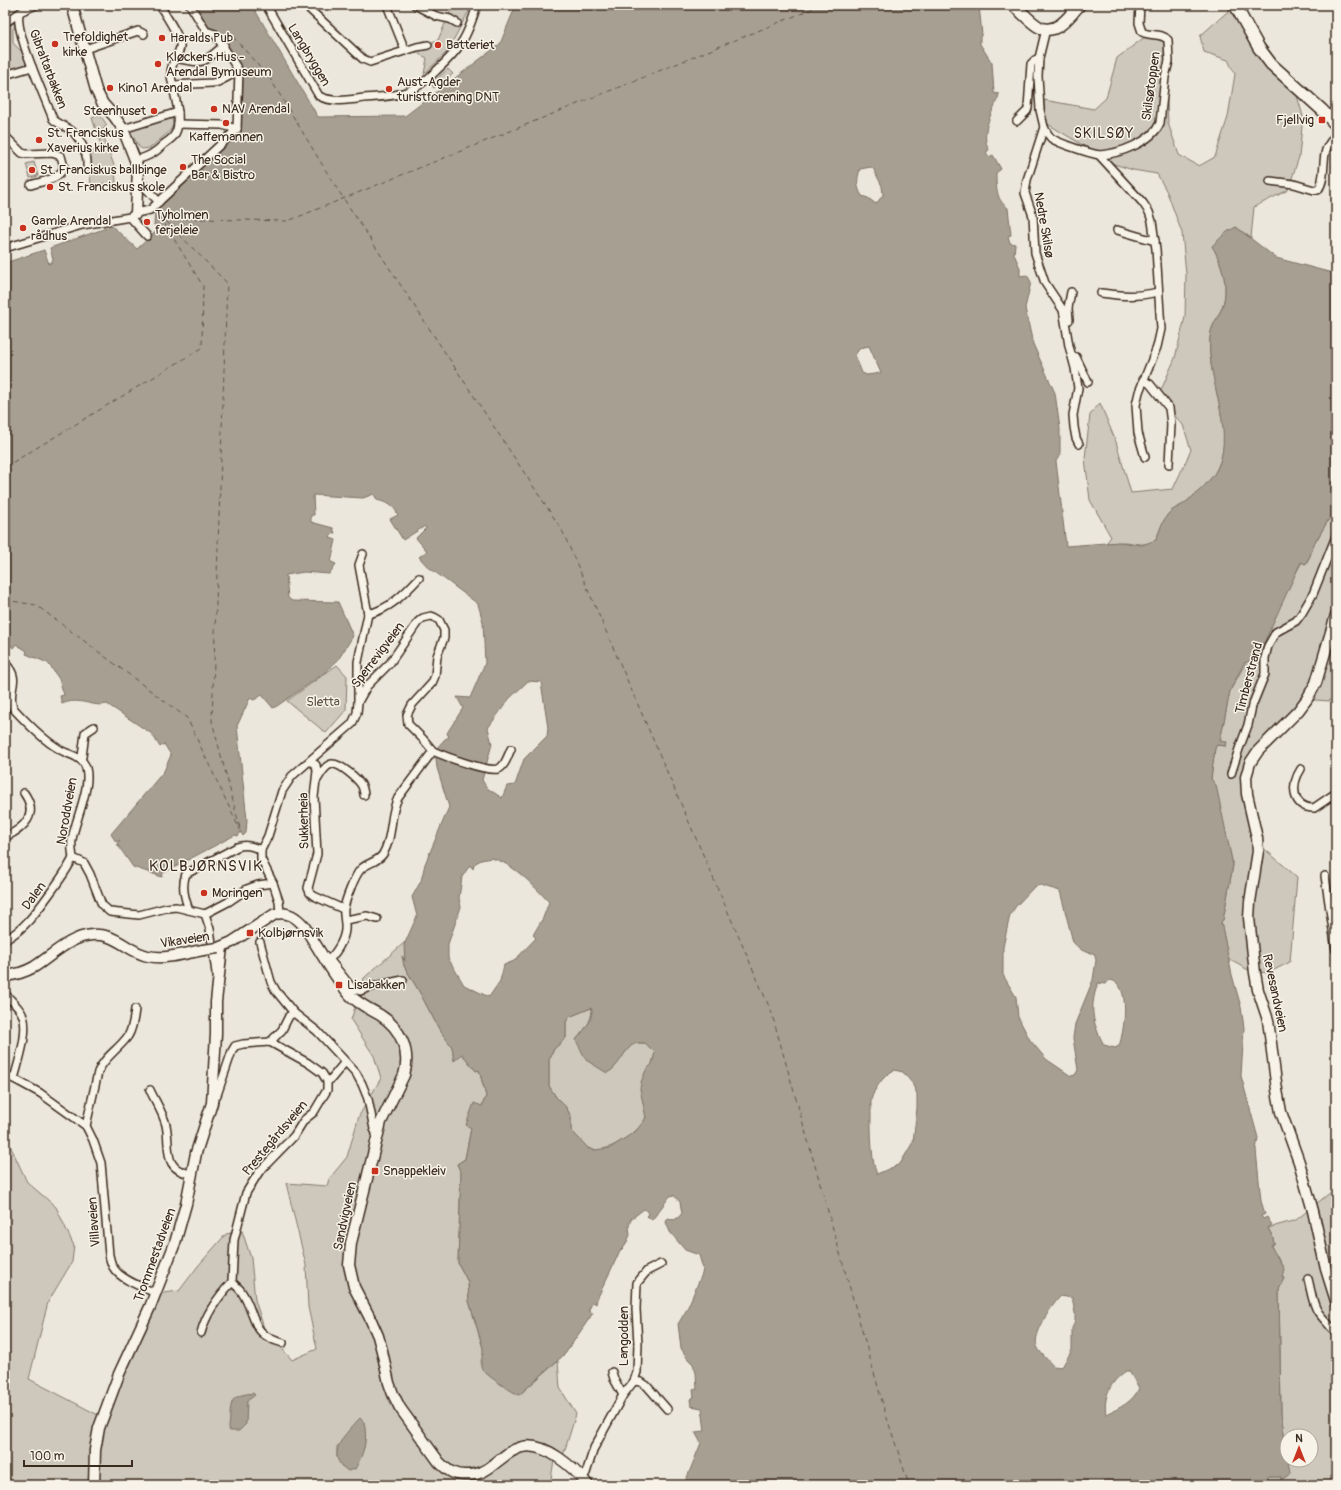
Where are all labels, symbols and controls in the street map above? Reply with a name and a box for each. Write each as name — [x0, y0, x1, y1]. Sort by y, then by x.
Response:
street label: Langbryggen — [284, 21, 334, 89]
street label: Gibraltarbakken — [26, 27, 70, 111]
place label: Trefoldighet kirke — [63, 29, 129, 60]
place label: Haralds Pub — [170, 30, 233, 46]
marker: Haralds Pub — [157, 33, 167, 43]
place label: Batteriet — [446, 37, 495, 53]
marker: Trefoldighet kirke — [50, 39, 60, 49]
marker: Batteriet — [433, 40, 443, 50]
place label: Kløckers Hus - Arendal Bymuseum — [166, 49, 272, 80]
street label: Skilsøtoppen — [1138, 51, 1164, 121]
marker: Kløckers Hus - Arendal Bymuseum — [153, 59, 163, 69]
place label: Aust-Agder turistforening DNT — [396, 74, 499, 105]
place label: Kino1 Arendal — [118, 80, 192, 96]
marker: Kino1 Arendal — [105, 83, 115, 93]
marker: Aust-Agder turistforening DNT — [384, 84, 394, 94]
place label: NAV Arendal — [222, 101, 290, 117]
place label: Steenhuset — [83, 103, 147, 119]
marker: NAV Arendal — [209, 104, 219, 114]
marker: Steenhuset — [149, 106, 159, 116]
place label: Fjellvig — [1276, 112, 1314, 128]
marker: Fjellvig — [1317, 115, 1327, 125]
marker: Kaffemannen — [221, 118, 231, 128]
place label: St. Franciskus Xaverius kirke — [47, 125, 124, 156]
district label: SKILSØY — [1074, 125, 1134, 142]
place label: Kaffemannen — [189, 129, 263, 145]
marker: St. Franciskus Xaverius kirke — [34, 135, 44, 145]
place label: The Social Bar & Bistro — [191, 152, 255, 183]
place label: St. Franciskus ballbinge — [40, 162, 167, 178]
marker: The Social Bar & Bistro — [178, 162, 188, 172]
marker: St. Franciskus ballbinge — [27, 165, 37, 175]
place label: St. Franciskus skole — [58, 179, 166, 195]
marker: St. Franciskus skole — [45, 182, 55, 192]
street label: Nedre Skilsø — [1030, 191, 1058, 259]
place label: Tyholmen ferjeleie — [155, 207, 209, 238]
place label: Gamle Arendal rådhus — [31, 213, 111, 244]
marker: Tyholmen ferjeleie — [142, 217, 152, 227]
marker: Gamle Arendal rådhus — [18, 223, 28, 233]
street label: Sperrevigveien — [348, 619, 408, 691]
street label: Timberstrand — [1232, 641, 1266, 715]
park label: Sletta — [306, 694, 340, 710]
street label: Noroddveien — [53, 776, 81, 846]
street label: Sukkerheia — [296, 792, 312, 850]
district label: KOLBJØRNSVIK — [149, 857, 263, 876]
street label: Dalen — [18, 879, 50, 913]
place label: Moringen — [212, 885, 263, 901]
marker: Moringen — [199, 888, 209, 898]
place label: Kolbjørnsvik — [258, 925, 324, 941]
street label: Vikaveien — [159, 928, 211, 952]
marker: Kolbjørnsvik — [245, 928, 255, 938]
street label: Revesandveien — [1259, 952, 1291, 1034]
place label: Lisabakken — [347, 977, 405, 993]
marker: Lisabakken — [334, 980, 344, 990]
street label: Prestegårdsveien — [239, 1097, 311, 1179]
place label: Snappekleiv — [383, 1163, 446, 1179]
marker: Snappekleiv — [370, 1166, 380, 1176]
street label: Sandvigveien — [330, 1180, 360, 1252]
street label: Villaveien — [84, 1196, 104, 1248]
street label: Trommestadveien — [131, 1206, 179, 1304]
street label: Langodden — [616, 1306, 632, 1366]
north arrow — [1279, 1428, 1319, 1468]
text: N — [1295, 1432, 1303, 1445]
scale bar — [24, 1442, 132, 1468]
text: 100 m — [30, 1449, 65, 1464]

